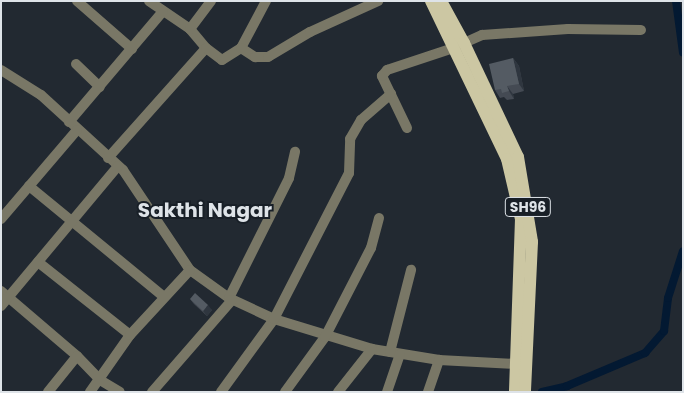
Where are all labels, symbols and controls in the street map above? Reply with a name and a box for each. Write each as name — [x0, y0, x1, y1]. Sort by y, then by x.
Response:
road number: SH96 — [504, 196, 552, 218]
district label: Sakthi Nagar — [138, 198, 272, 222]

